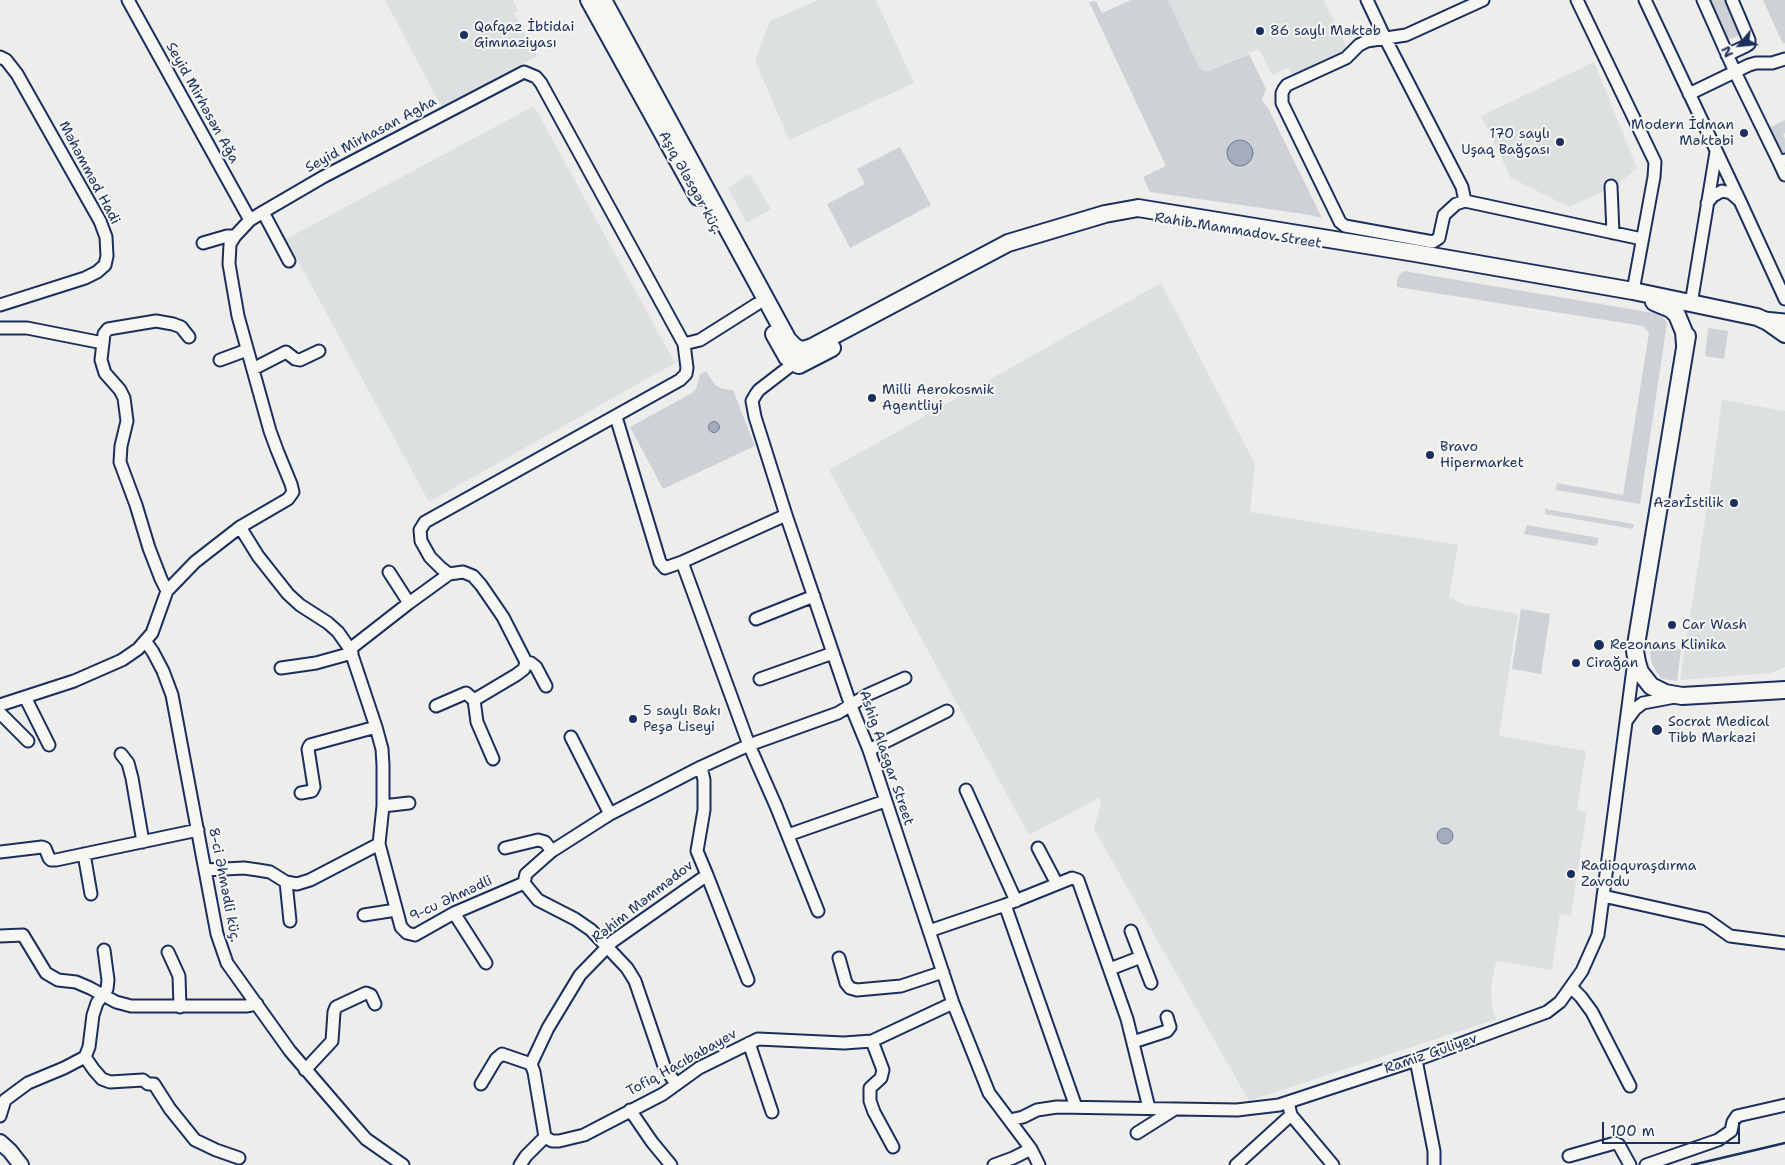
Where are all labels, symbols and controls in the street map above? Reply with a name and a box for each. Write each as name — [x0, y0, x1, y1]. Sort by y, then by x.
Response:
place label: Qafqaz İbtidai Gimnaziyası — [474, 19, 574, 52]
north arrow — [1715, 20, 1765, 70]
place label: 86 saylı Məktəb — [1270, 23, 1381, 39]
marker: 86 saylı Məktəb — [1254, 25, 1266, 37]
marker: Qafqaz İbtidai Gimnaziyası — [458, 29, 470, 41]
street label: Seyid Mirhəsən Ağa — [162, 40, 242, 166]
text: N — [1716, 43, 1737, 61]
street label: Seyid Mirhasan Agha — [303, 93, 439, 177]
place label: Modern İdman Məktəbi — [1631, 117, 1734, 150]
street label: Məhəmməd Hadi — [55, 118, 123, 228]
place label: 170 saylı Uşaq Bağçası — [1461, 126, 1550, 158]
marker: Modern İdman Məktəbi — [1738, 127, 1750, 139]
street label: Aşıq Ələsgər küç. — [655, 128, 725, 238]
marker: 170 saylı Uşaq Bağçası — [1554, 136, 1566, 148]
street label: Rahib Mammadov Street — [1153, 209, 1323, 253]
place label: Milli Aerokosmik Agentliyi — [882, 382, 995, 414]
marker: Milli Aerokosmik Agentliyi — [866, 392, 878, 404]
place label: Bravo Hipermarket — [1440, 439, 1524, 472]
marker: Bravo Hipermarket — [1424, 449, 1436, 461]
place label: Azərİstilik — [1653, 495, 1724, 511]
marker: Azərİstilik — [1728, 497, 1740, 509]
place label: Car Wash — [1682, 617, 1747, 633]
marker: Car Wash — [1666, 619, 1678, 631]
place label: Rezonans Klinika — [1610, 637, 1726, 653]
marker: Rezonans Klinika — [1592, 638, 1606, 652]
place label: Cirağan — [1586, 655, 1638, 671]
marker: Cirağan — [1570, 657, 1582, 669]
street label: Ashig Alasgar Street — [855, 688, 917, 828]
place label: 5 saylı Bakı Peşə Liseyi — [643, 703, 721, 736]
marker: 5 saylı Bakı Peşə Liseyi — [627, 713, 639, 725]
place label: Socrat Medical Tibb Mərkəzi — [1668, 714, 1769, 746]
marker: Socrat Medical Tibb Mərkəzi — [1650, 723, 1664, 737]
street label: 8-ci Əhmədli küç. — [205, 826, 243, 944]
street label: Rəhim Məmmədov — [589, 857, 697, 947]
place label: Radioquraşdırma Zavodu — [1581, 858, 1697, 890]
marker: Radioquraşdırma Zavodu — [1565, 868, 1577, 880]
street label: 9-cu Əhmədli — [407, 872, 495, 926]
street label: Tofiq Hacıbabayev — [624, 1026, 740, 1100]
street label: Ramiz Guliyev — [1382, 1030, 1480, 1078]
scale bar — [1605, 1112, 1742, 1144]
text: 100 m — [1610, 1121, 1655, 1141]

